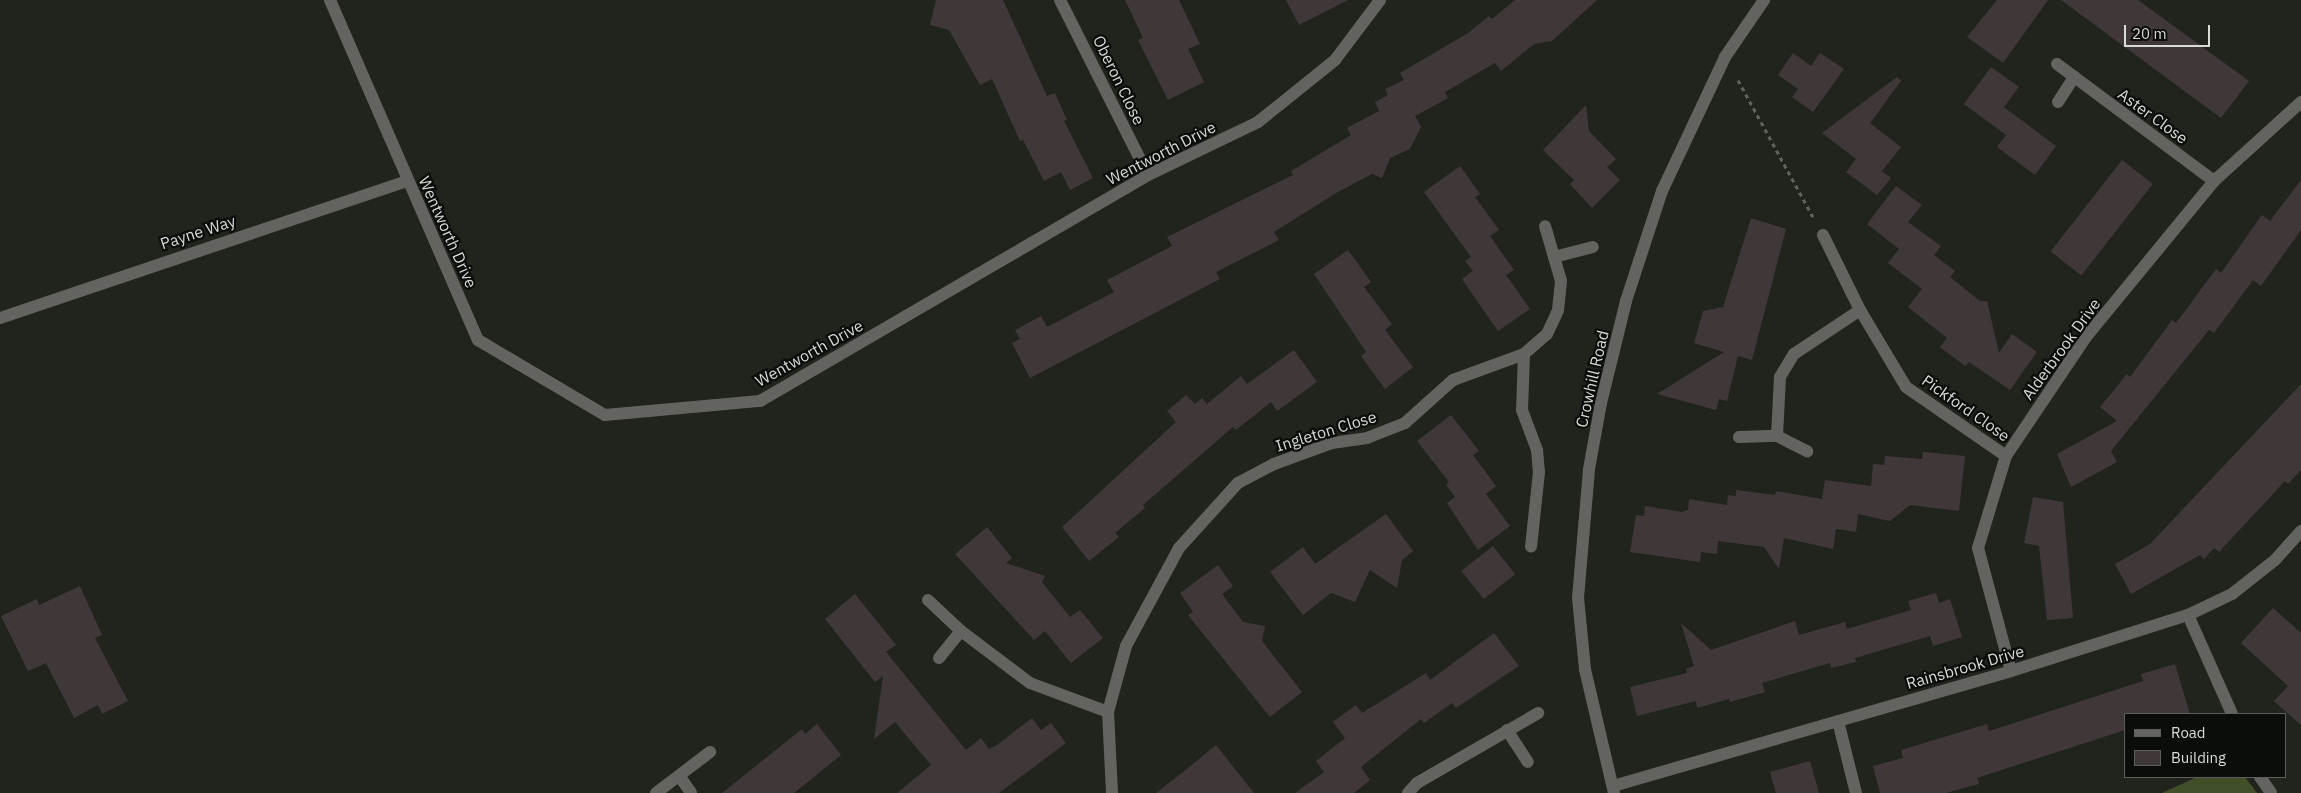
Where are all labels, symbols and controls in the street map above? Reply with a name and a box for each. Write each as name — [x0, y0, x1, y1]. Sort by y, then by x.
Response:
scale bar — [2126, 15, 2212, 47]
text: 20 m — [2132, 24, 2167, 43]
street label: Oberon Close — [1089, 32, 1149, 128]
street label: Aster Close — [2114, 84, 2192, 148]
street label: Wentworth Drive — [1103, 117, 1219, 189]
street label: Wentworth Drive — [415, 173, 481, 291]
street label: Payne Way — [158, 211, 238, 253]
street label: Alderbrook Drive — [2018, 294, 2104, 404]
street label: Wentworth Drive — [752, 315, 866, 391]
street label: Crowhill Road — [1571, 329, 1613, 429]
street label: Pickford Close — [1918, 371, 2014, 445]
street label: Ingleton Close — [1273, 407, 1379, 455]
street label: Rainsbrook Drive — [1904, 641, 2026, 693]
legend — [2124, 713, 2286, 778]
text: Road — [2171, 723, 2206, 742]
text: Building — [2171, 748, 2226, 767]

